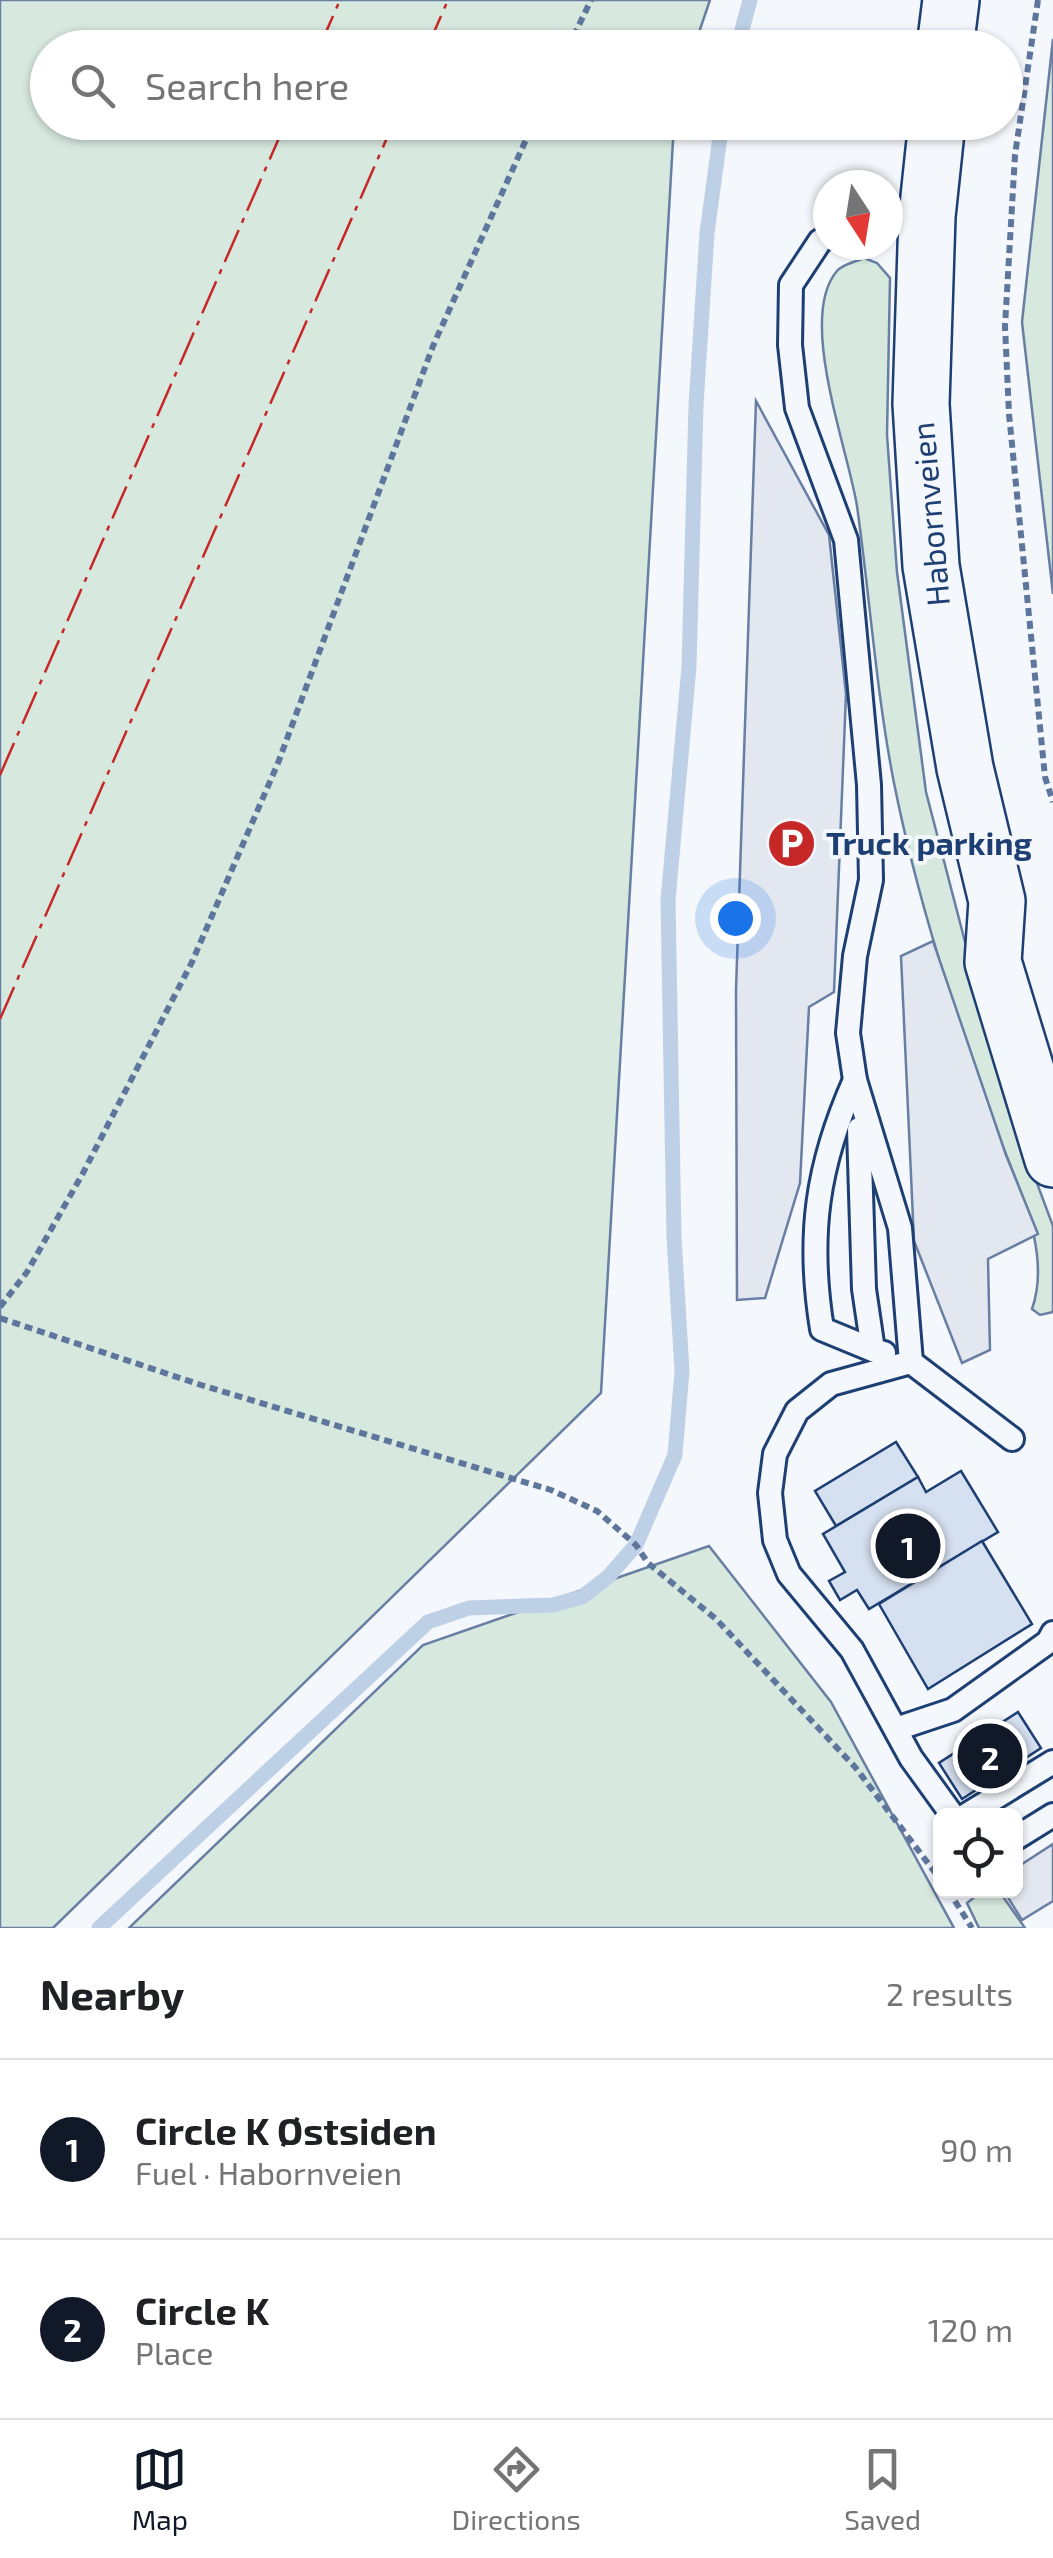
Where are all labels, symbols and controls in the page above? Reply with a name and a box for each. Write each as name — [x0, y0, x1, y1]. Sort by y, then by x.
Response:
search box — [30, 30, 1023, 140]
icon: search — [65, 58, 120, 113]
text: Search here — [145, 62, 349, 108]
north arrow — [813, 170, 903, 260]
street label: Habornveien — [902, 421, 956, 608]
parking icon: Truck parking — [765, 818, 817, 870]
place label: Truck parking — [826, 823, 1032, 861]
your location — [710, 893, 761, 944]
pin: 1 — [876, 1508, 940, 1584]
pin: 2 — [958, 1718, 1022, 1794]
map controls — [933, 1808, 1023, 1898]
button: locate — [933, 1808, 1023, 1898]
text: Nearby — [40, 1968, 184, 2018]
text: 2 results — [886, 1974, 1013, 2012]
text: Circle K Østsiden — [135, 2107, 437, 2153]
text: 1 — [66, 2130, 79, 2168]
text: 90 m — [940, 2130, 1013, 2168]
text: Fuel · Habornveien — [135, 2153, 402, 2191]
text: Circle K — [135, 2287, 269, 2333]
text: 2 — [63, 2310, 82, 2348]
text: 120 m — [928, 2310, 1013, 2348]
text: Place — [135, 2333, 214, 2371]
tab: Map — [132, 2442, 188, 2536]
tab: Directions — [452, 2442, 581, 2536]
tab: Saved — [844, 2442, 921, 2536]

